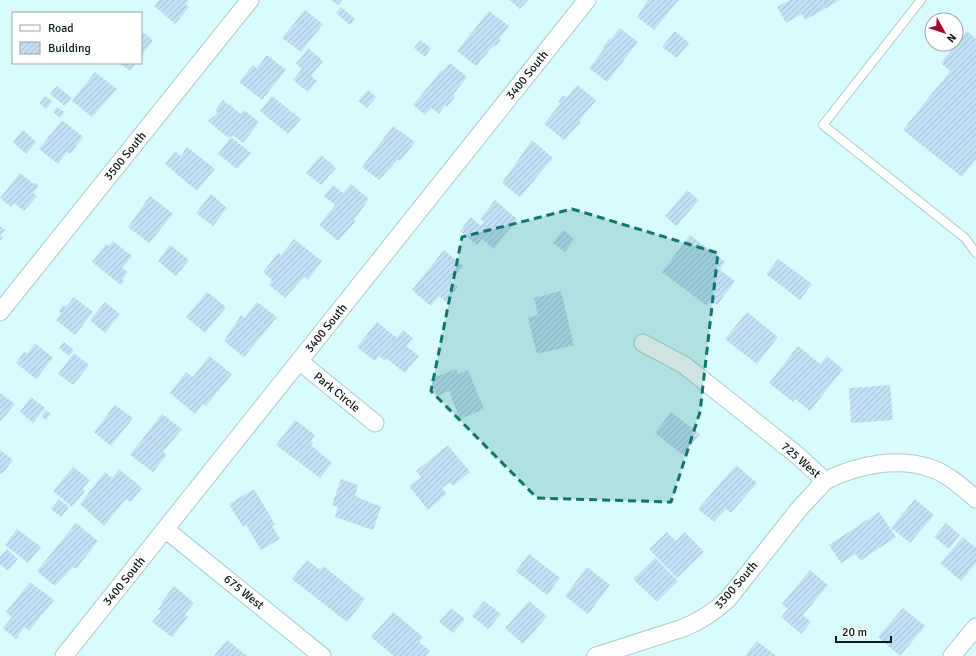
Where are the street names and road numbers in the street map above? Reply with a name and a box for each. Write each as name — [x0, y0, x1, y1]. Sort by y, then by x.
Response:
street label: 3400 South — [503, 48, 552, 103]
street label: 3500 South — [101, 129, 150, 184]
street label: 3400 South — [302, 301, 351, 356]
street label: Park Circle — [310, 369, 363, 416]
street label: 725 West — [778, 439, 823, 482]
street label: 3400 South — [100, 554, 149, 609]
street label: 3300 South — [711, 558, 761, 612]
street label: 675 West — [221, 572, 267, 613]

